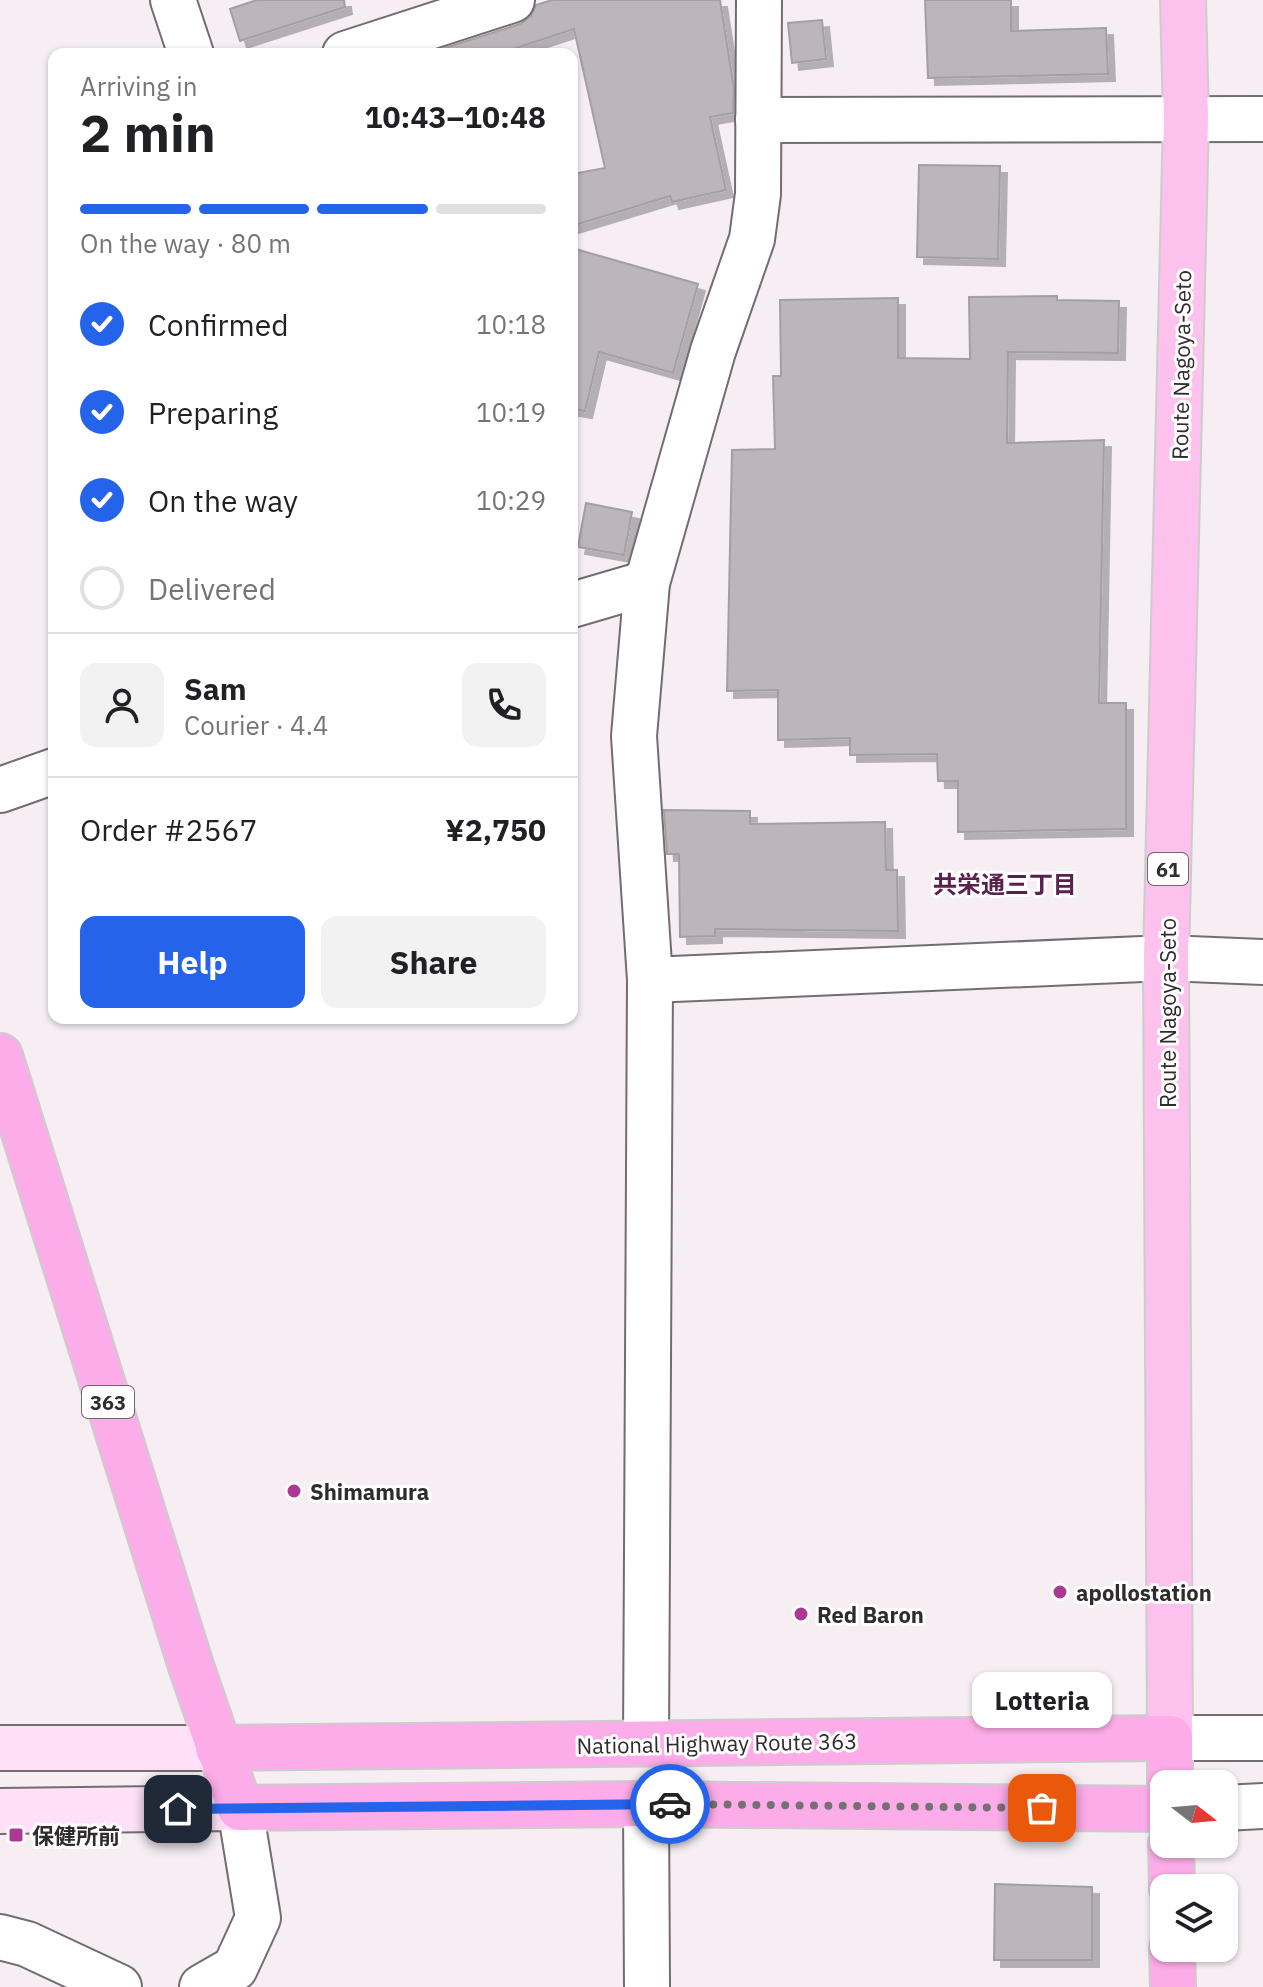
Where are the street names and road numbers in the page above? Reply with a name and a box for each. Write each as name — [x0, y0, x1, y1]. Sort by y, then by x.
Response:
street label: Route Nagoya-Seto — [1165, 270, 1197, 460]
road number: 61 — [1148, 853, 1188, 885]
street label: Route Nagoya-Seto — [1153, 918, 1182, 1108]
road number: 363 — [82, 1386, 134, 1418]
street label: National Highway Route 363 — [576, 1726, 858, 1760]

